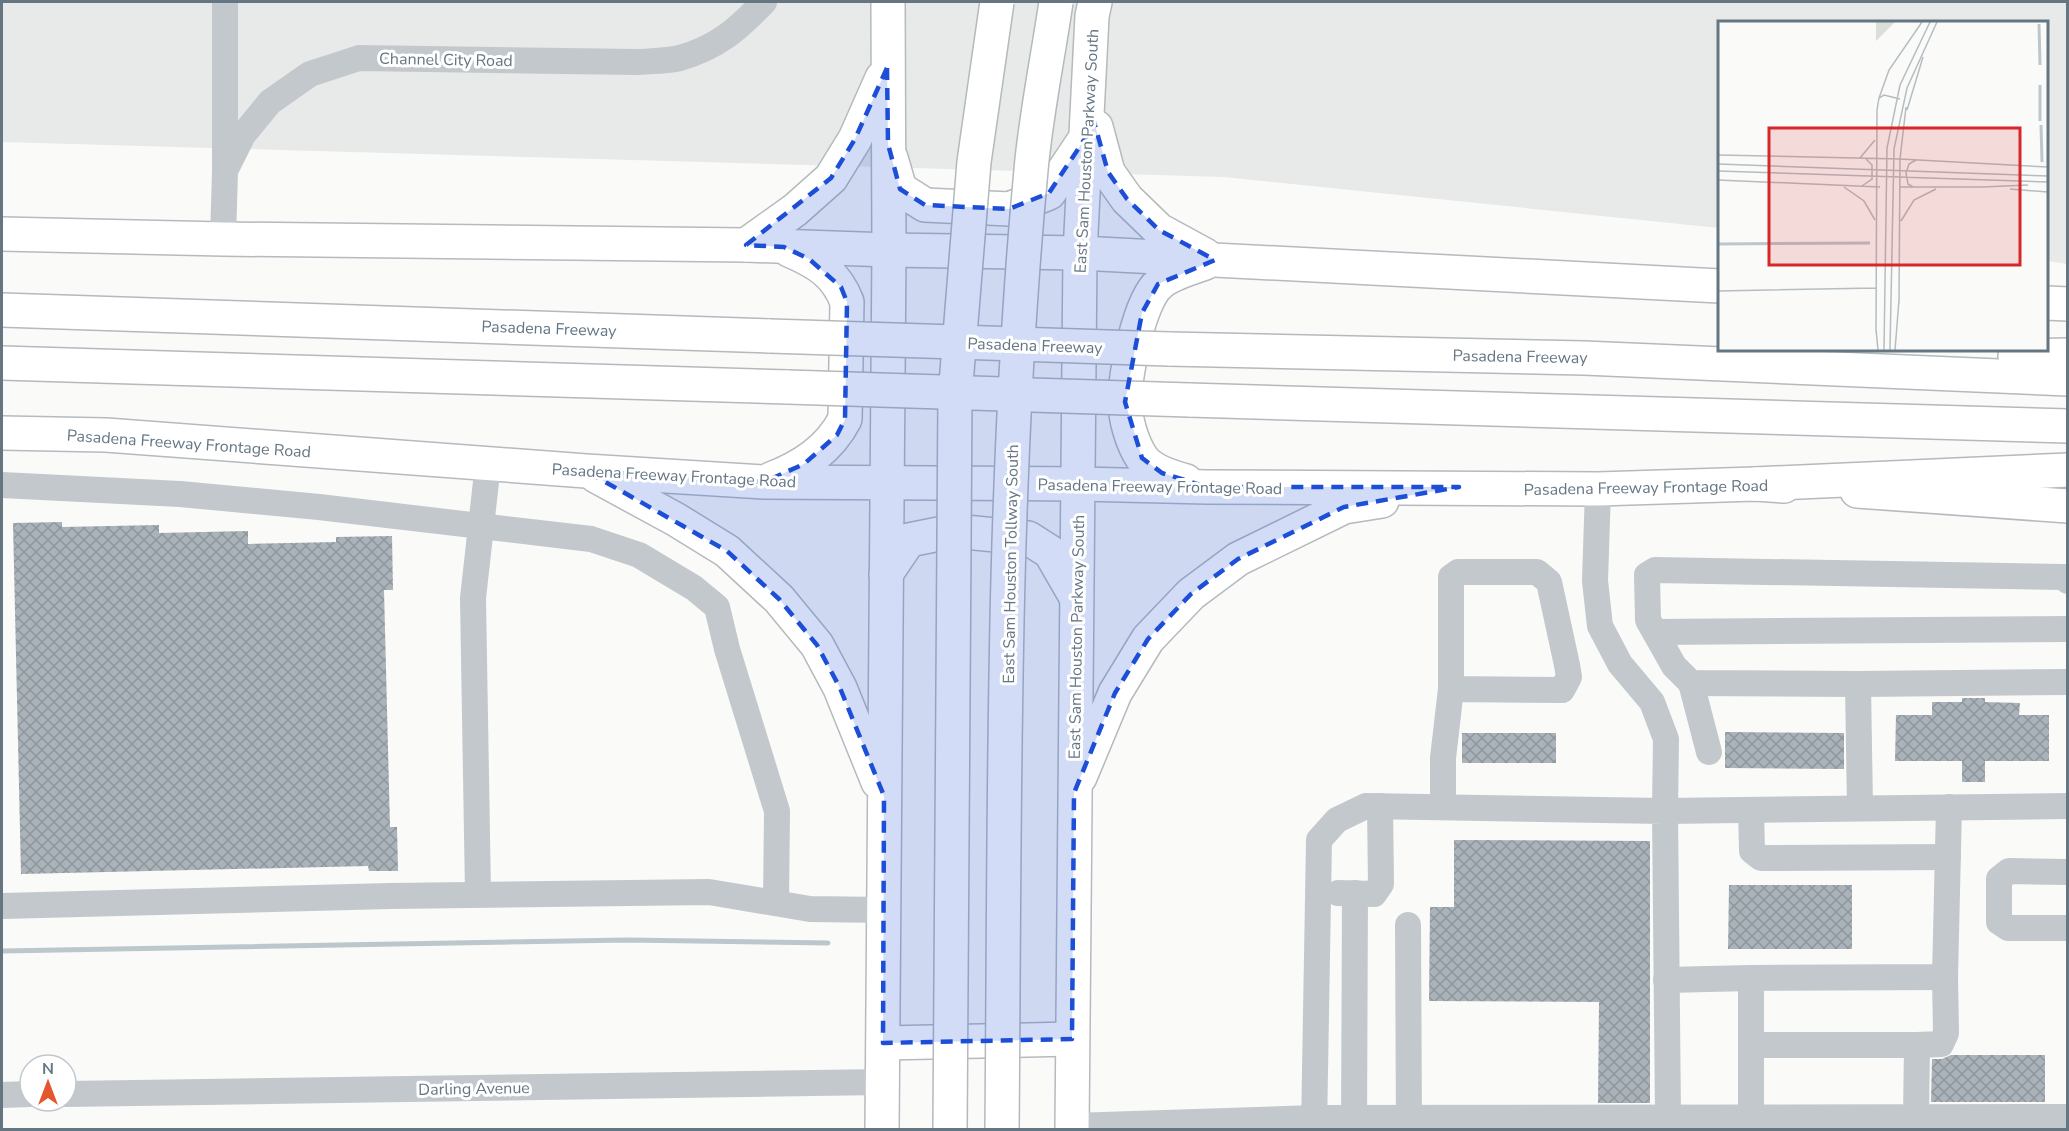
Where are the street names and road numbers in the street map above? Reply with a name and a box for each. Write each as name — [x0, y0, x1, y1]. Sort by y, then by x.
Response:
street label: East Sam Houston Parkway South — [1070, 28, 1104, 274]
street label: Channel City Road — [379, 48, 513, 72]
street label: Pasadena Freeway — [481, 316, 618, 342]
street label: Pasadena Freeway — [967, 333, 1104, 359]
street label: Pasadena Freeway — [1452, 345, 1588, 369]
street label: Pasadena Freeway Frontage Road — [66, 424, 312, 464]
street label: East Sam Houston Tollway South — [998, 444, 1024, 684]
street label: Pasadena Freeway Frontage Road — [551, 459, 797, 493]
street label: Pasadena Freeway Frontage Road — [1037, 474, 1282, 500]
street label: Pasadena Freeway Frontage Road — [1524, 475, 1769, 501]
street label: East Sam Houston Parkway South — [1064, 515, 1090, 759]
street label: Darling Avenue — [418, 1077, 530, 1101]

